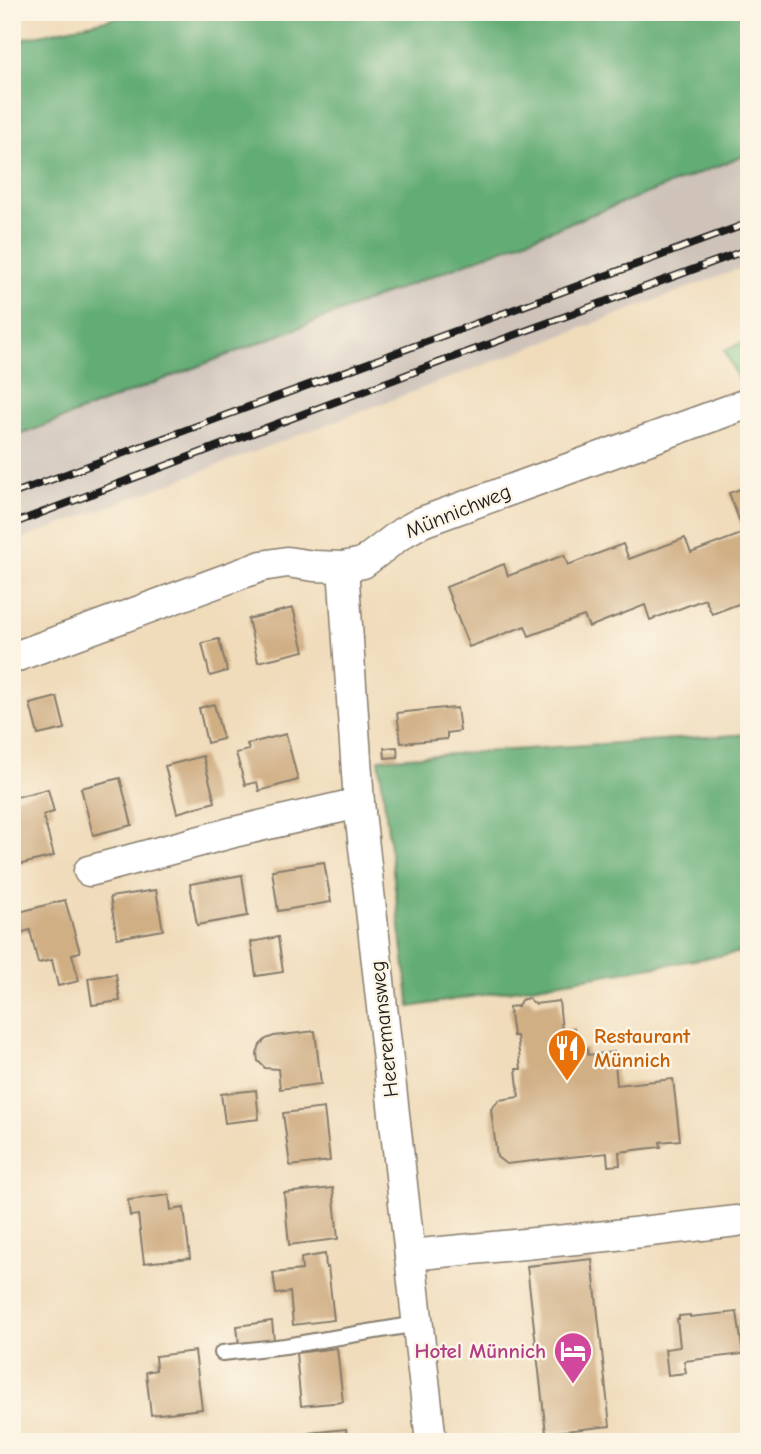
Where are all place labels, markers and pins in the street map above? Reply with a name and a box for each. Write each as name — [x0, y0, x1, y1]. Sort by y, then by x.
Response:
place label: Restaurant Münnich — [594, 1024, 691, 1072]
restaurant icon: Restaurant Münnich — [546, 1027, 588, 1082]
hotel icon: Hotel Münnich — [552, 1330, 594, 1385]
place label: Hotel Münnich — [414, 1339, 546, 1363]

